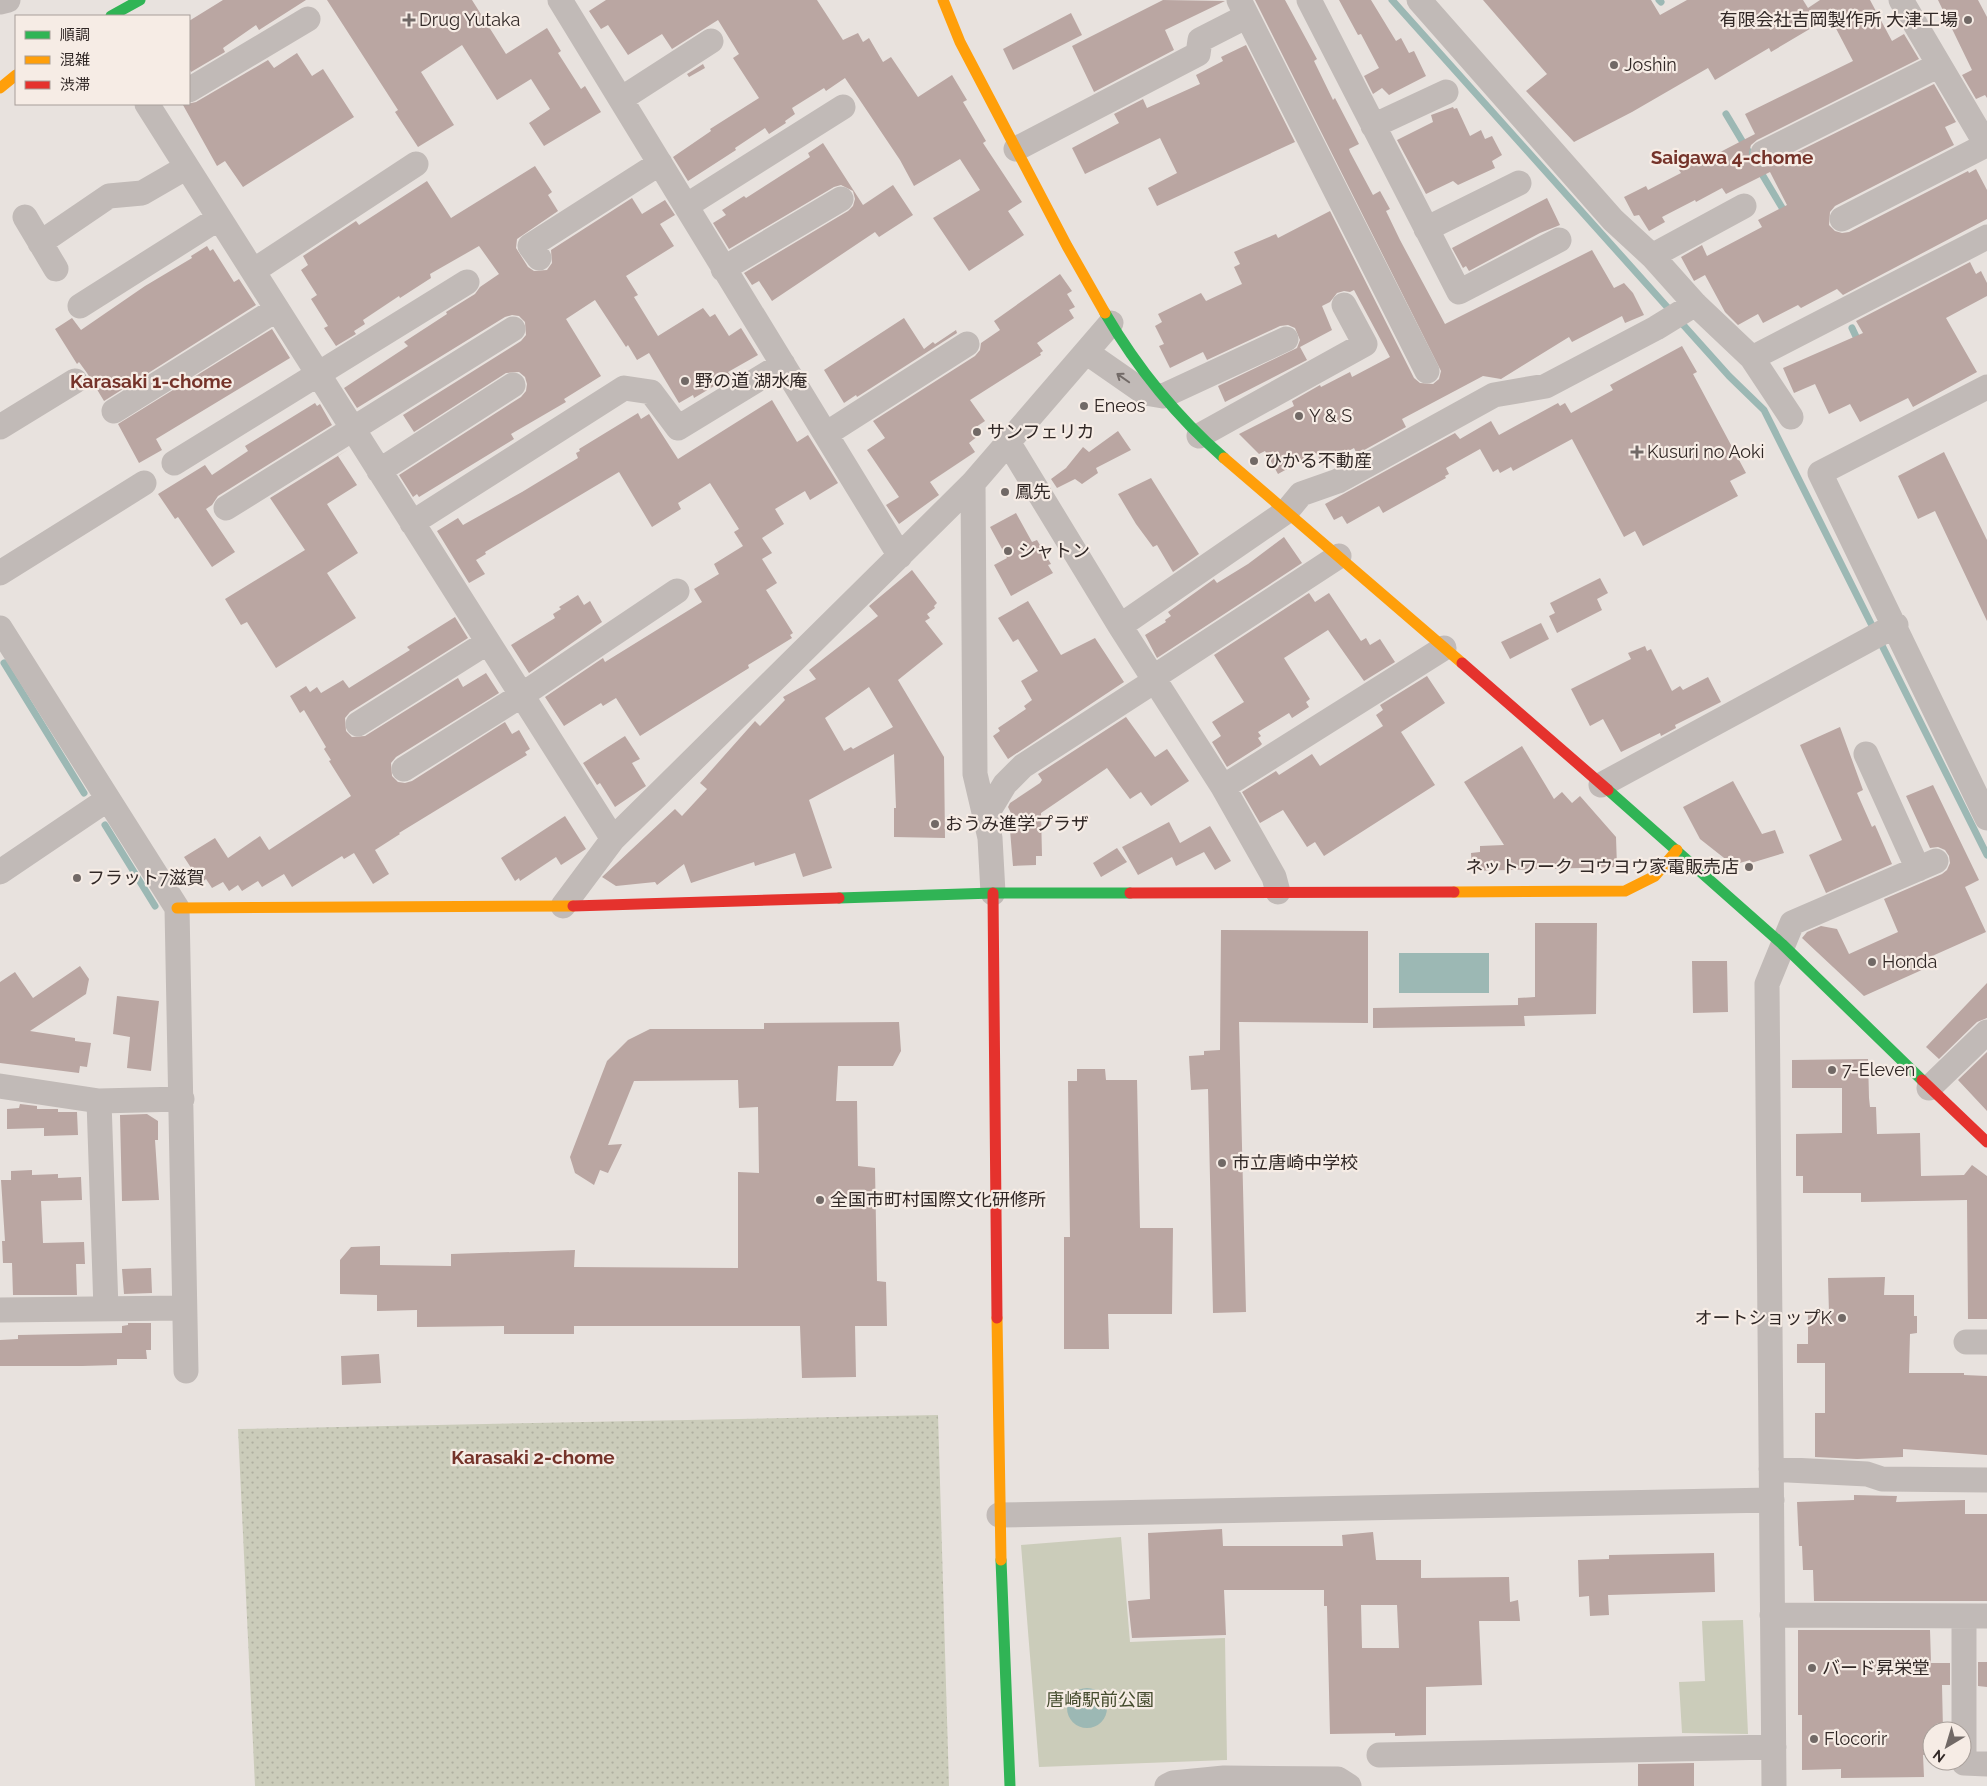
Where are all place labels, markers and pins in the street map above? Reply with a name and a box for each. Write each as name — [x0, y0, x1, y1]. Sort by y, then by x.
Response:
place label: Drug Yutaka — [419, 9, 520, 30]
place label: 有限会社吉岡製作所 大津工場 — [1719, 9, 1958, 30]
marker: Drug Yutaka — [403, 14, 415, 26]
marker: 有限会社吉岡製作所 大津工場 — [1962, 14, 1974, 26]
place label: Joshin — [1624, 54, 1677, 75]
marker: Joshin — [1608, 59, 1620, 71]
place label: 野の道 湖水庵 — [695, 370, 808, 391]
marker: 野の道 湖水庵 — [679, 375, 691, 387]
place label: Eneos — [1094, 395, 1146, 416]
marker: Eneos — [1078, 400, 1090, 412]
place label: Y & S — [1309, 405, 1352, 426]
marker: Y & S — [1293, 410, 1305, 422]
place label: サンフェリカ — [987, 421, 1094, 442]
marker: サンフェリカ — [971, 426, 983, 438]
place label: Kusuri no Aoki — [1647, 441, 1764, 462]
marker: Kusuri no Aoki — [1631, 446, 1643, 458]
place label: ひかる不動産 — [1264, 450, 1372, 471]
marker: ひかる不動産 — [1248, 455, 1260, 467]
place label: 鳳先 — [1015, 481, 1051, 502]
marker: 鳳先 — [999, 486, 1011, 498]
place label: シャトン — [1018, 540, 1090, 561]
marker: シャトン — [1002, 545, 1014, 557]
place label: おうみ進学プラザ — [945, 813, 1089, 834]
marker: おうみ進学プラザ — [929, 818, 941, 830]
place label: ネットワーク コウヨウ家電販売店 — [1465, 856, 1739, 877]
marker: ネットワーク コウヨウ家電販売店 — [1743, 861, 1755, 873]
place label: フラット7滋賀 — [87, 867, 205, 888]
marker: フラット7滋賀 — [71, 872, 83, 884]
place label: Honda — [1882, 951, 1937, 972]
marker: Honda — [1866, 956, 1878, 968]
place label: 7-Eleven — [1842, 1059, 1915, 1080]
marker: 7-Eleven — [1826, 1064, 1838, 1076]
place label: 市立唐崎中学校 — [1232, 1152, 1358, 1173]
marker: 市立唐崎中学校 — [1216, 1157, 1228, 1169]
place label: 全国市町村国際文化研修所 — [830, 1189, 1046, 1210]
marker: 全国市町村国際文化研修所 — [814, 1194, 826, 1206]
place label: オートショップK — [1694, 1307, 1832, 1328]
marker: オートショップK — [1836, 1312, 1848, 1324]
place label: バード昇栄堂 — [1822, 1657, 1930, 1678]
marker: バード昇栄堂 — [1806, 1662, 1818, 1674]
place label: Flocorir — [1824, 1728, 1888, 1749]
marker: Flocorir — [1808, 1733, 1820, 1745]

